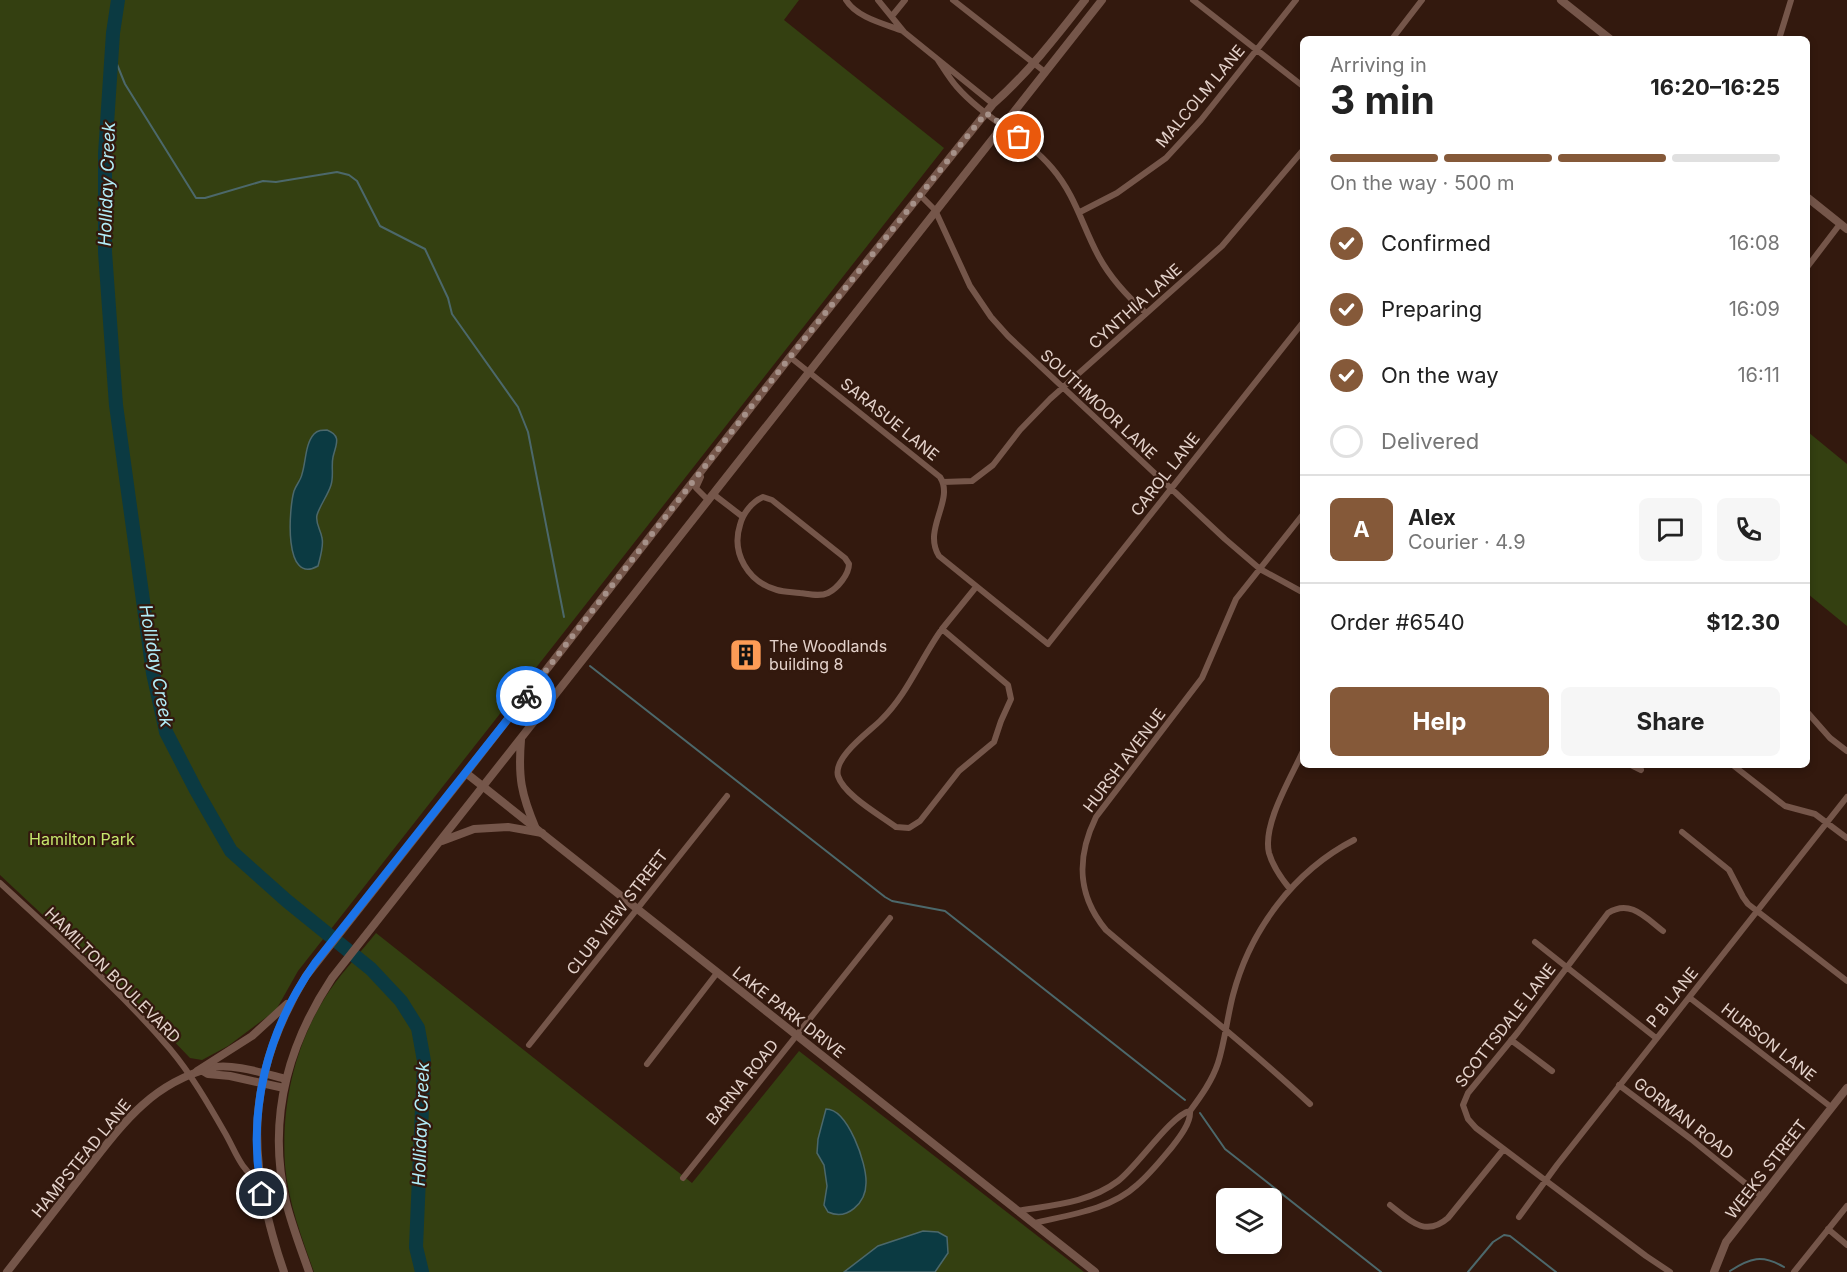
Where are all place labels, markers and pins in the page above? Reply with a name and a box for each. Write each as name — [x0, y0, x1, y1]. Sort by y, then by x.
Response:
pin — [993, 111, 1044, 162]
place label: The Woodlands building 8 — [769, 636, 887, 674]
building icon: The Woodlands building 8 — [728, 637, 764, 673]
pin — [236, 1168, 287, 1219]

